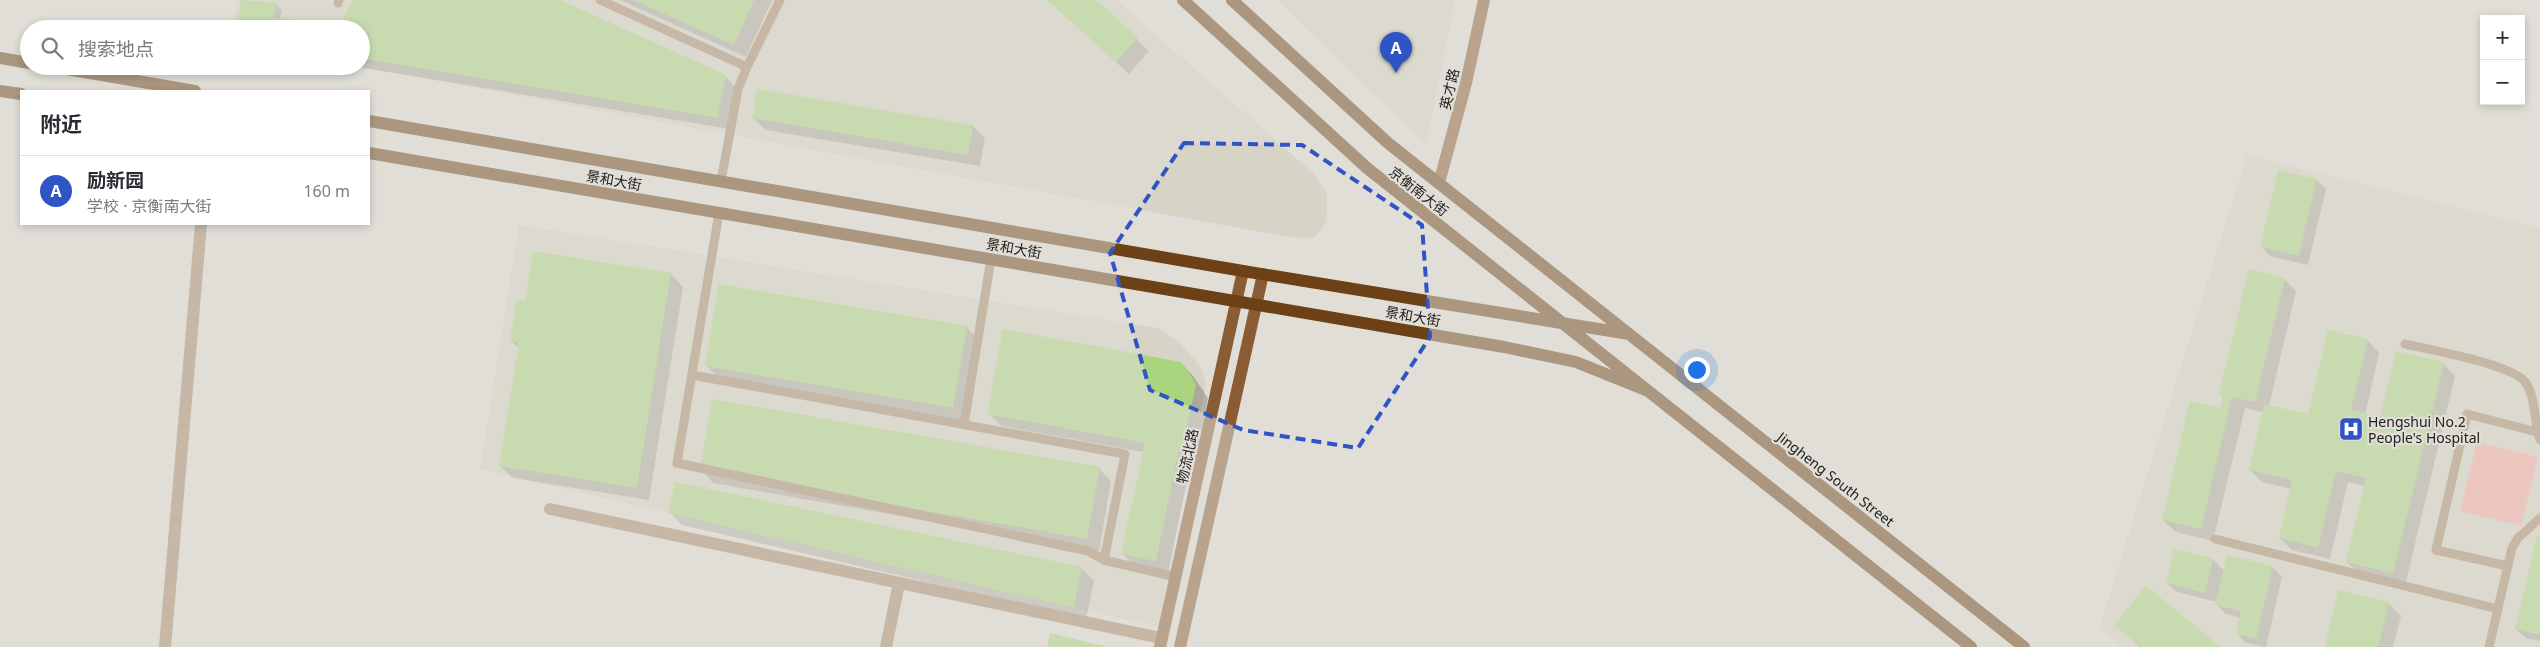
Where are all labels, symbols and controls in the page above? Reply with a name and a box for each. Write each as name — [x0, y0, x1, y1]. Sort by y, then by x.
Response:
map controls — [2480, 15, 2525, 105]
button: + — [2480, 15, 2525, 60]
search box — [20, 20, 370, 75]
pin: A — [1380, 32, 1412, 73]
icon: search — [38, 34, 66, 62]
text: 搜索地点 — [78, 36, 154, 62]
button: − — [2480, 60, 2525, 105]
street label: 英才路 — [1435, 66, 1463, 112]
text: 附近 — [40, 110, 82, 138]
street label: 京衡南大街 — [1386, 162, 1452, 220]
street label: 景和大街 — [585, 166, 643, 194]
text: 励新园 — [87, 167, 144, 193]
text: A — [50, 180, 62, 202]
text: 160 m — [303, 180, 350, 202]
text: 学校 · 京衡南大街 — [87, 195, 212, 217]
street label: 景和大街 — [985, 234, 1043, 262]
street label: 景和大街 — [1384, 302, 1442, 330]
your location — [1684, 357, 1710, 383]
place label: Hengshui No.2 People's Hospital — [2368, 412, 2480, 447]
hospital icon: Hengshui No.2 People's Hospital — [2338, 416, 2364, 442]
street label: Jingheng South Street — [1772, 426, 1898, 531]
street label: 物流北路 — [1172, 427, 1202, 485]

